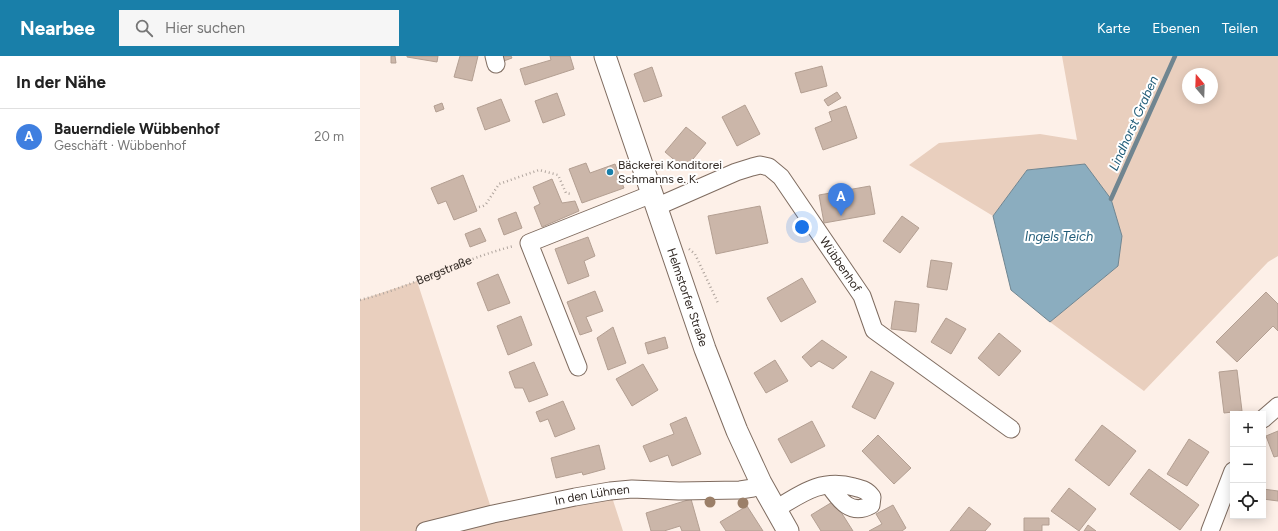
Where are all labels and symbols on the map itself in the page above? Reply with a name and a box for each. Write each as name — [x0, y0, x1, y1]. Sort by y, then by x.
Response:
north arrow — [1182, 68, 1218, 104]
water label: Lindhorst Graben — [1106, 73, 1161, 173]
place label: Bäckerei Konditorei Schmanns e. K. — [618, 158, 722, 186]
marker: Bäckerei Konditorei Schmanns e. K. — [605, 167, 615, 177]
pin: A — [828, 183, 854, 216]
your location — [792, 217, 812, 237]
water label: Ingels Teich — [1025, 229, 1093, 244]
street label: Wübbenhof — [817, 234, 865, 295]
street label: Helmstorfer Straße — [664, 246, 711, 349]
street label: Bergstraße — [414, 253, 474, 288]
street label: In den Lühnen — [553, 482, 630, 508]

